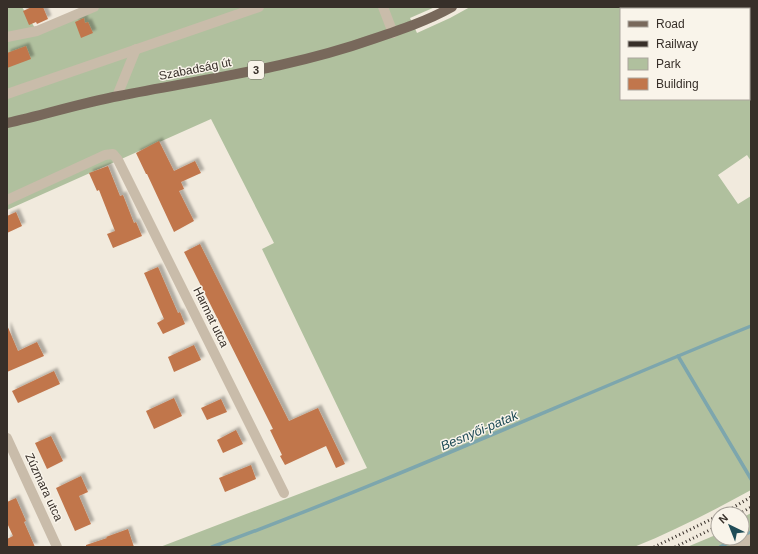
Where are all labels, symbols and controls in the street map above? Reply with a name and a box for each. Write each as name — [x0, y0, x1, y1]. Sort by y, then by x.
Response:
legend — [620, 8, 750, 100]
text: Road — [656, 17, 685, 31]
text: Railway — [656, 37, 698, 51]
street label: Szabadság út — [158, 55, 233, 83]
text: Park — [656, 57, 682, 71]
road number: 3 — [248, 61, 264, 79]
text: Building — [656, 77, 699, 91]
street label: Harmat utca — [190, 285, 232, 350]
water label: Besnyői-patak — [438, 407, 521, 453]
street label: Zúzmara utca — [22, 451, 66, 523]
north arrow — [710, 506, 750, 546]
text: N — [716, 512, 730, 526]

